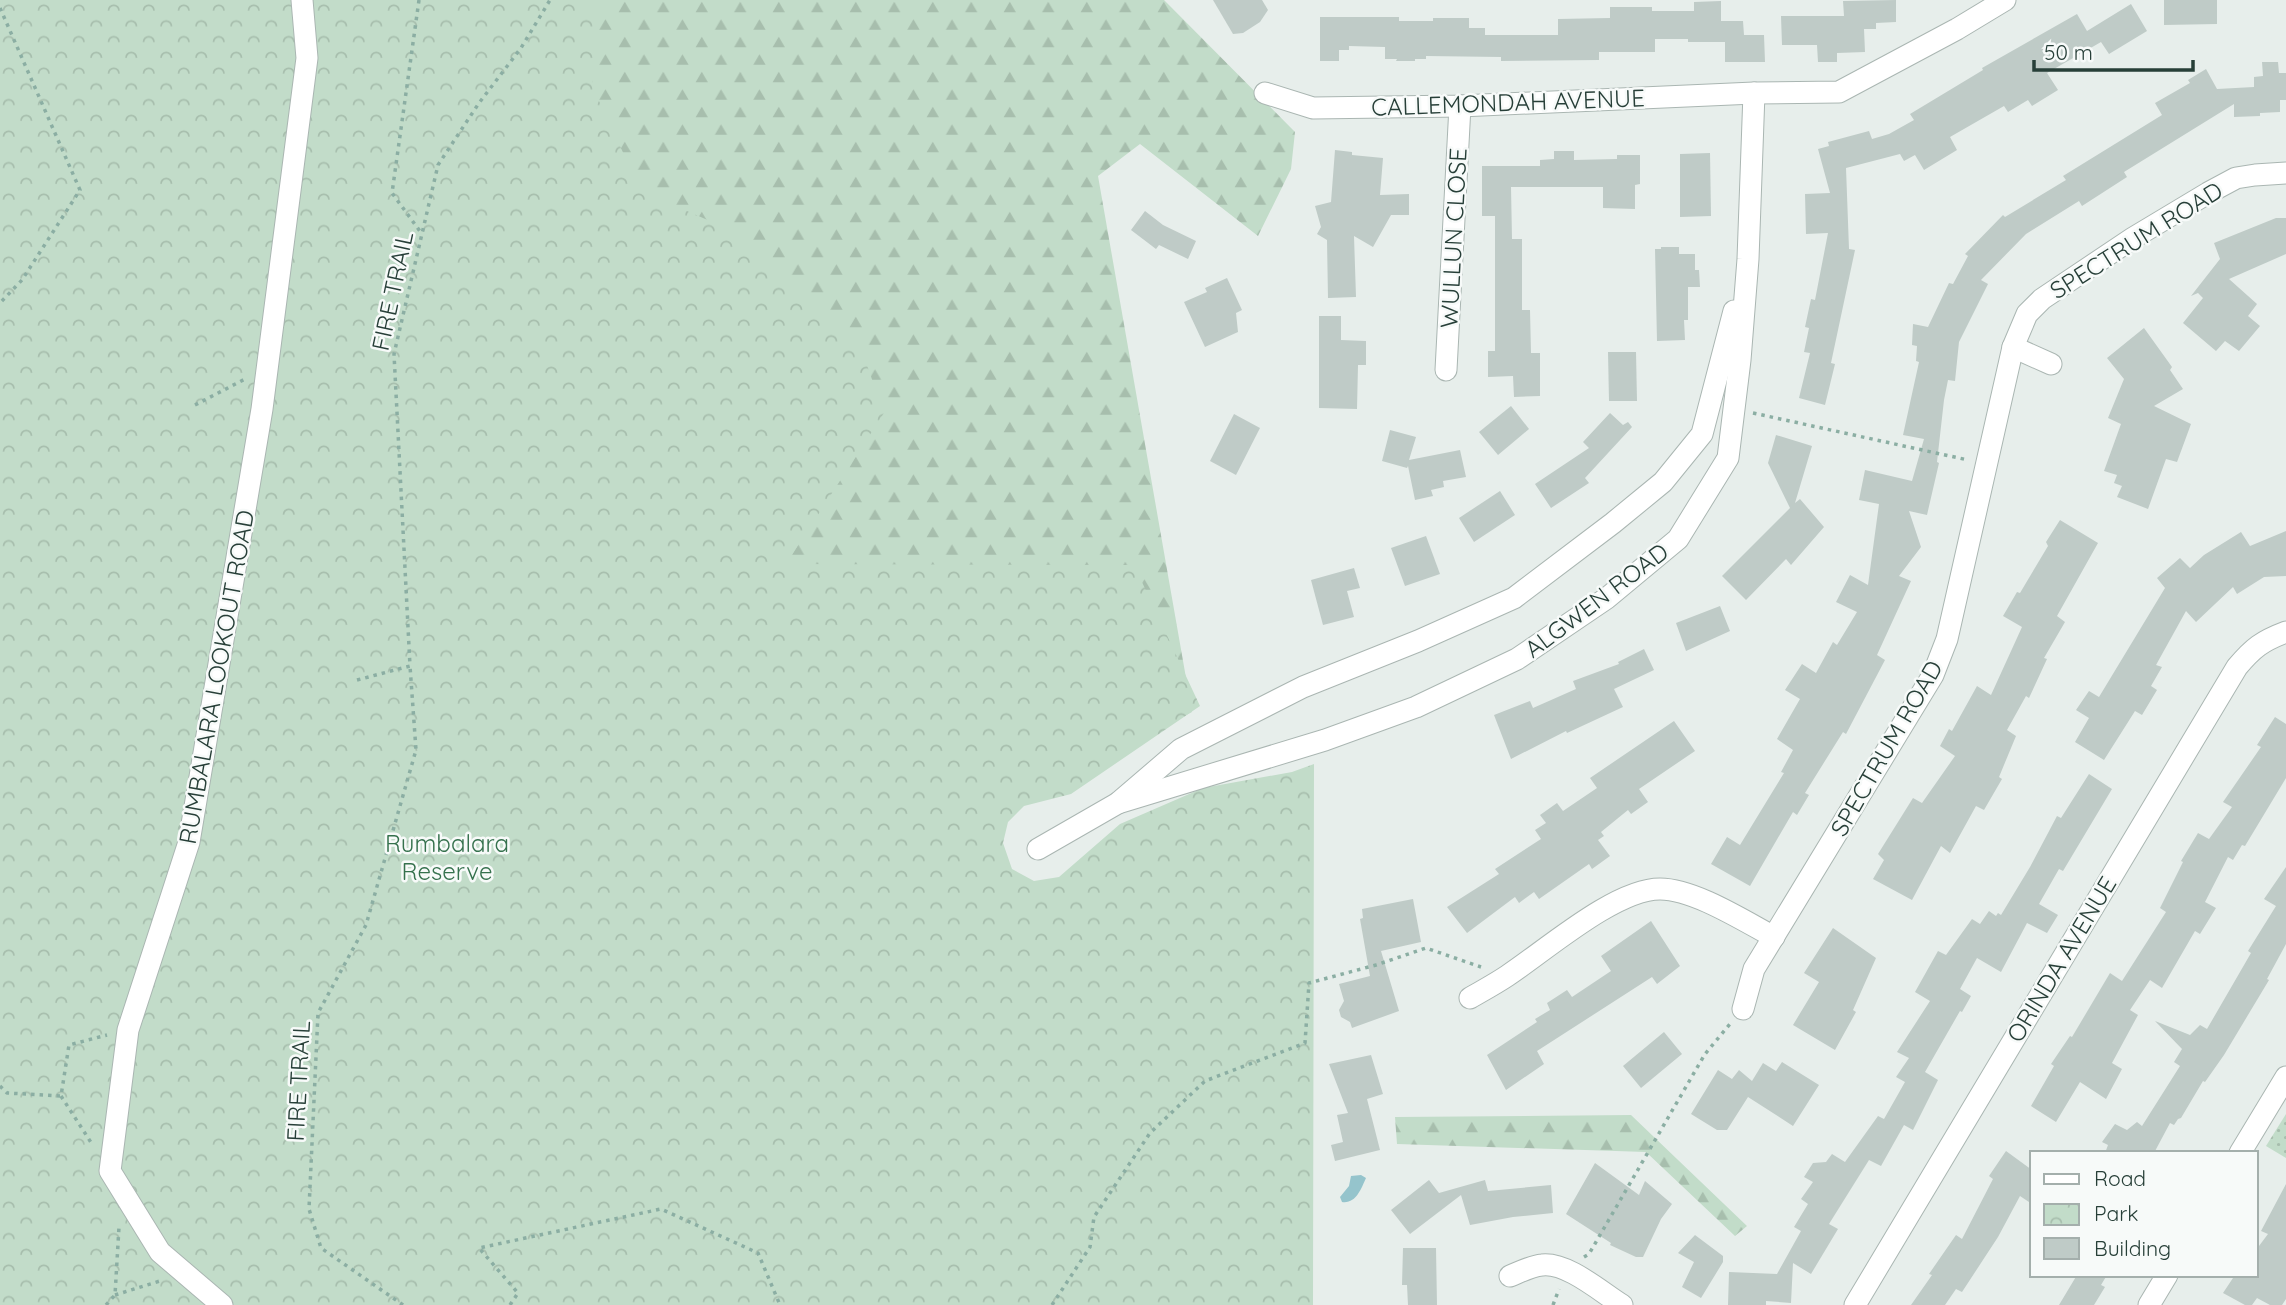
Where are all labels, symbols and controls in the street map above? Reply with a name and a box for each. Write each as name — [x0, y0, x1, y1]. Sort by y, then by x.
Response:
scale bar — [2034, 28, 2193, 72]
text: 50 m — [2044, 39, 2093, 65]
street label: CALLEMONDAH AVENUE — [1371, 82, 1645, 122]
street label: WULLUN CLOSE — [1433, 147, 1473, 329]
street label: SPECTRUM ROAD — [2044, 175, 2228, 305]
street label: FIRE TRAIL — [365, 229, 419, 353]
street label: RUMBALARA LOOKOUT ROAD — [172, 508, 260, 846]
street label: ALGWEN ROAD — [1518, 536, 1674, 664]
street label: SPECTRUM ROAD — [1824, 655, 1948, 841]
park label: Rumbalara Reserve — [385, 828, 509, 886]
street label: ORINDA AVENUE — [2000, 871, 2122, 1047]
street label: FIRE TRAIL — [280, 1020, 316, 1142]
legend — [2030, 1151, 2258, 1277]
text: Road — [2094, 1165, 2146, 1191]
text: Park — [2094, 1200, 2138, 1226]
text: Building — [2094, 1235, 2171, 1261]

